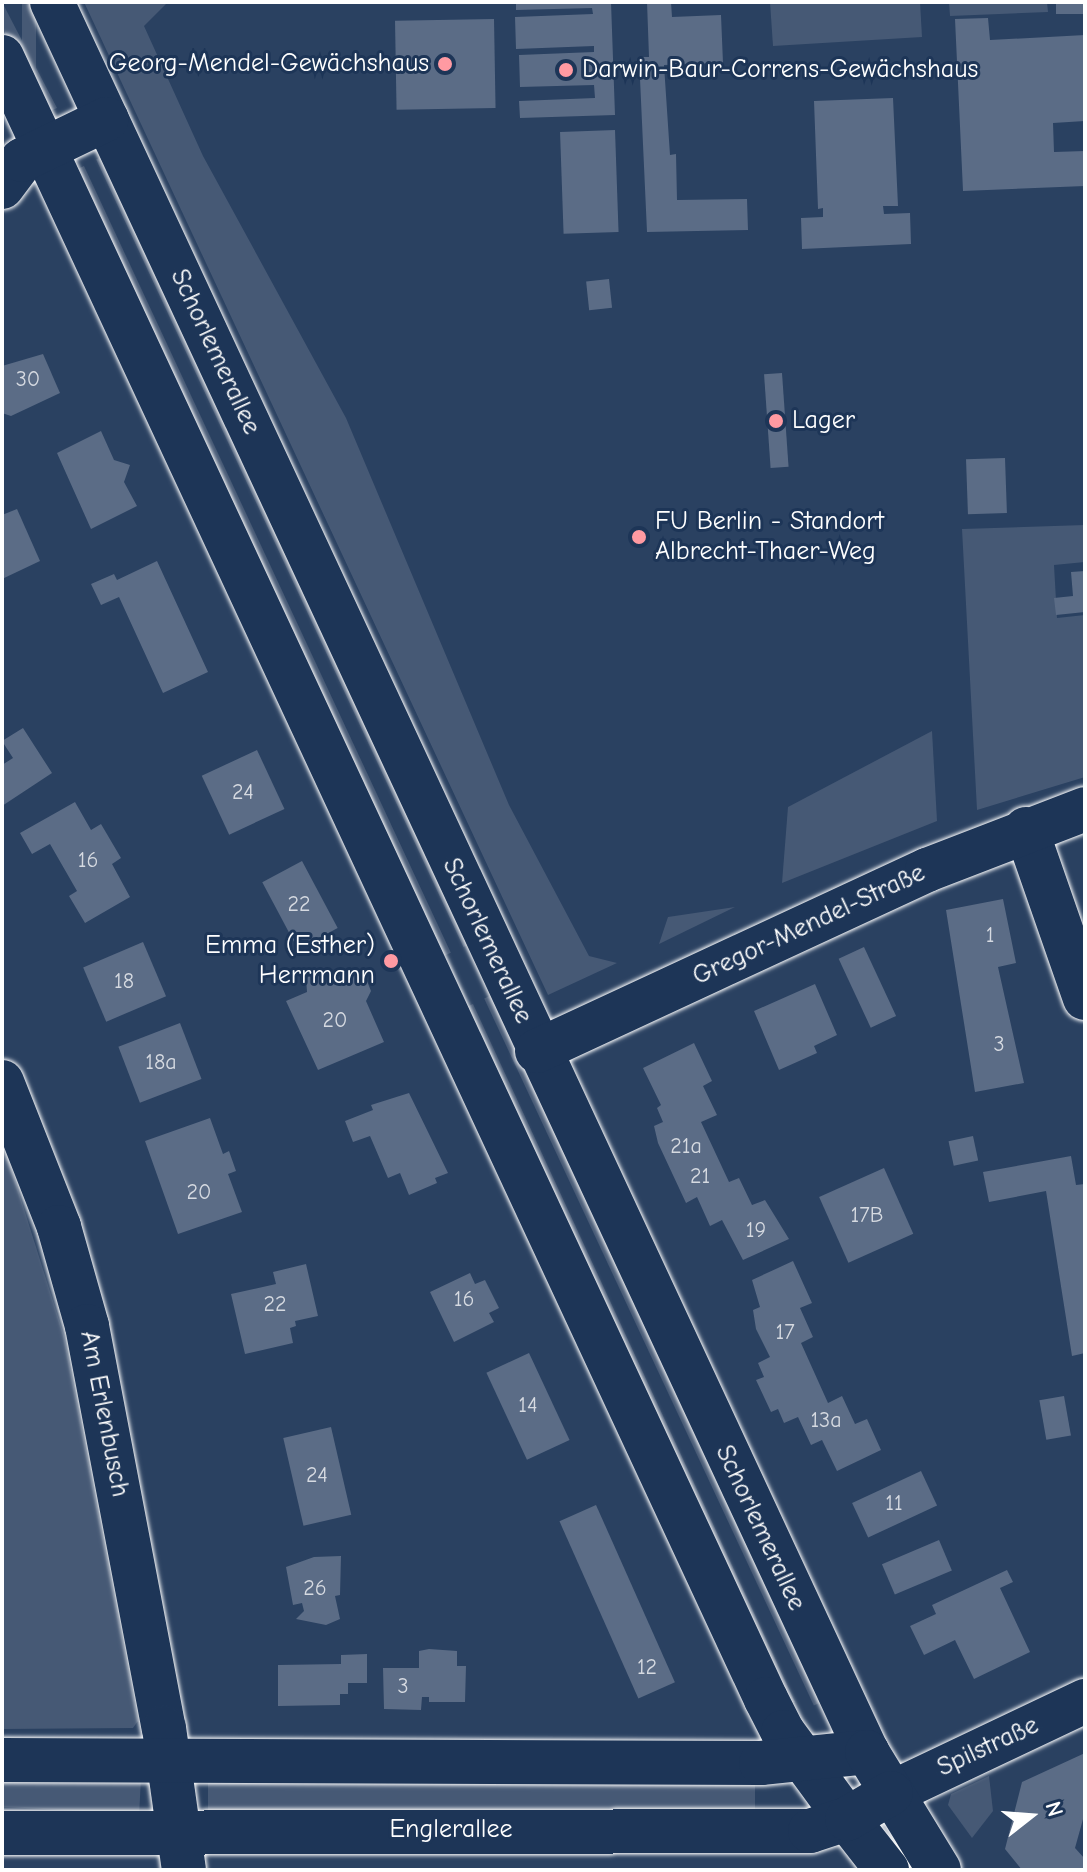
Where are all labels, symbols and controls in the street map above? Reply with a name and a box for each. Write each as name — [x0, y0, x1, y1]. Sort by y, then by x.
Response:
place label: Georg-Mendel-Gewächshaus — [109, 48, 429, 80]
place label: Darwin-Baur-Correns-Gewächshaus — [582, 54, 978, 86]
marker: Georg-Mendel-Gewächshaus — [436, 55, 454, 73]
marker: Darwin-Baur-Correns-Gewächshaus — [557, 61, 575, 79]
street label: Schorlemerallee — [163, 264, 267, 440]
house number: 30 — [16, 367, 40, 393]
place label: Lager — [792, 405, 855, 437]
marker: Lager — [767, 412, 785, 430]
place label: FU Berlin - Standort Albrecht-Thaer-Weg — [655, 506, 884, 568]
marker: FU Berlin - Standort Albrecht-Thaer-Weg — [630, 528, 648, 546]
house number: 24 — [232, 780, 254, 806]
house number: 16 — [78, 848, 98, 874]
street label: Schorlemerallee — [435, 853, 539, 1029]
street label: Gregor-Mendel-Straße — [688, 857, 930, 993]
house number: 22 — [287, 892, 311, 918]
house number: 1 — [986, 923, 994, 949]
place label: Emma (Esther) Herrmann — [205, 930, 375, 992]
marker: Emma (Esther) Herrmann — [382, 952, 400, 970]
house number: 18 — [114, 969, 134, 995]
house number: 20 — [323, 1008, 347, 1034]
house number: 3 — [993, 1032, 1005, 1058]
house number: 18a — [145, 1050, 177, 1076]
house number: 21a — [670, 1134, 702, 1160]
house number: 21 — [690, 1164, 710, 1190]
house number: 20 — [187, 1180, 211, 1206]
house number: 17B — [851, 1203, 883, 1229]
house number: 19 — [746, 1218, 766, 1244]
house number: 16 — [454, 1287, 474, 1313]
house number: 22 — [263, 1292, 287, 1318]
house number: 17 — [775, 1320, 795, 1346]
street label: Am Erlenbusch — [73, 1328, 135, 1500]
house number: 14 — [518, 1393, 538, 1419]
house number: 13a — [810, 1408, 842, 1434]
street label: Schorlemerallee — [708, 1440, 812, 1616]
house number: 24 — [306, 1463, 328, 1489]
house number: 11 — [885, 1491, 903, 1517]
house number: 26 — [303, 1576, 327, 1602]
house number: 12 — [637, 1655, 657, 1681]
house number: 3 — [397, 1674, 409, 1700]
street label: Spilstraße — [932, 1710, 1044, 1784]
north arrow — [991, 1776, 1071, 1856]
text: N — [1039, 1798, 1068, 1820]
street label: Englerallee — [389, 1814, 513, 1846]

